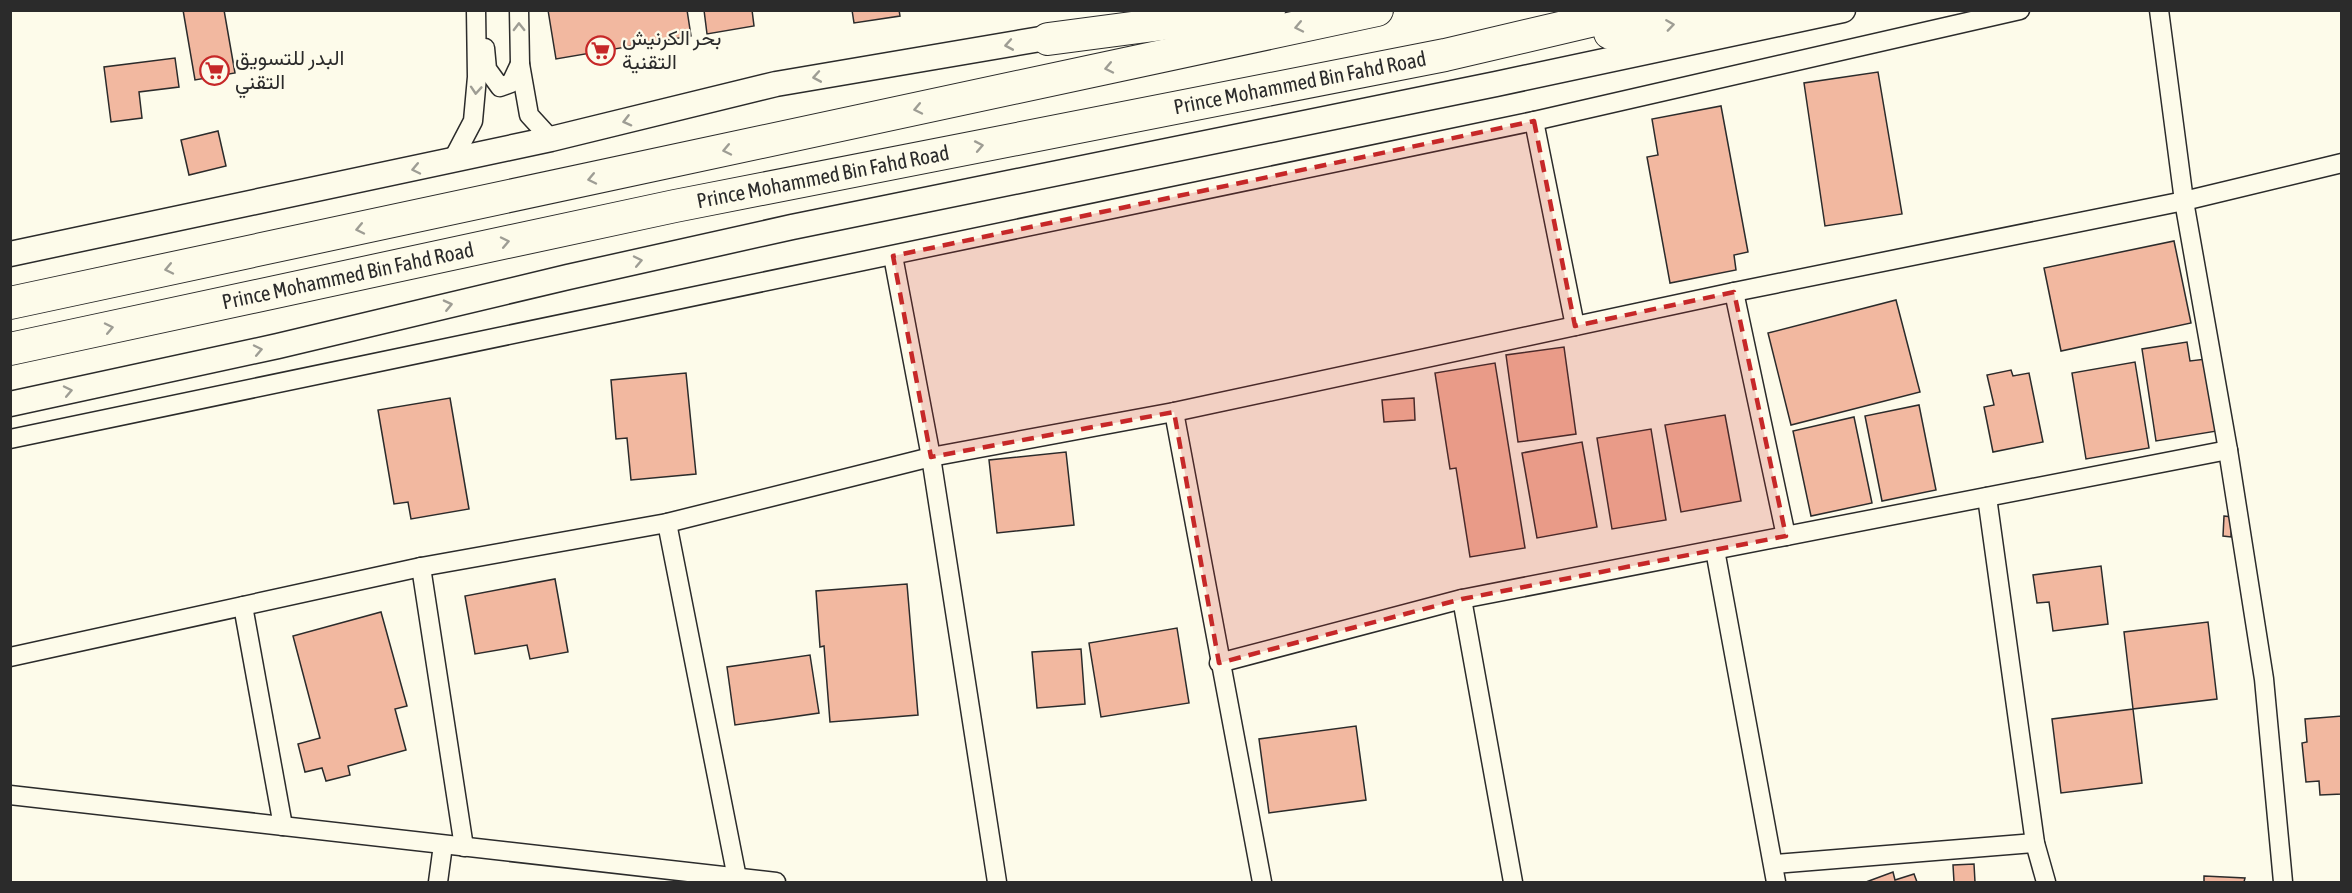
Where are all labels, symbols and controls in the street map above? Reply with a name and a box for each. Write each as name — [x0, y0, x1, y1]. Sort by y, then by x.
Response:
one-way arrow — [1665, 19, 1674, 31]
one-way arrow — [1295, 20, 1305, 33]
one-way arrow — [513, 23, 525, 32]
place label: بحر الكرنيش التقنية — [622, 25, 721, 74]
supermarket icon: بحر الكرنيش التقنية — [585, 34, 617, 66]
one-way arrow — [1004, 38, 1014, 51]
place label: البدر للتسويق التقني — [235, 45, 345, 99]
street label: Prince Mohammed Bin Fahd Road — [1171, 46, 1428, 118]
supermarket icon: البدر للتسويق التقني — [198, 54, 230, 86]
one-way arrow — [1104, 61, 1114, 74]
one-way arrow — [812, 71, 821, 83]
one-way arrow — [469, 85, 482, 94]
one-way arrow — [913, 102, 923, 115]
one-way arrow — [622, 113, 632, 126]
street label: Prince Mohammed Bin Fahd Road — [694, 140, 951, 212]
one-way arrow — [974, 140, 984, 153]
one-way arrow — [723, 143, 733, 156]
one-way arrow — [411, 162, 421, 175]
one-way arrow — [587, 172, 597, 185]
one-way arrow — [355, 221, 365, 234]
street label: Prince Mohammed Bin Fahd Road — [220, 237, 476, 313]
one-way arrow — [499, 237, 509, 250]
one-way arrow — [633, 256, 643, 269]
one-way arrow — [165, 262, 175, 275]
one-way arrow — [443, 300, 453, 313]
one-way arrow — [103, 322, 113, 335]
one-way arrow — [253, 344, 263, 357]
one-way arrow — [62, 386, 72, 399]

